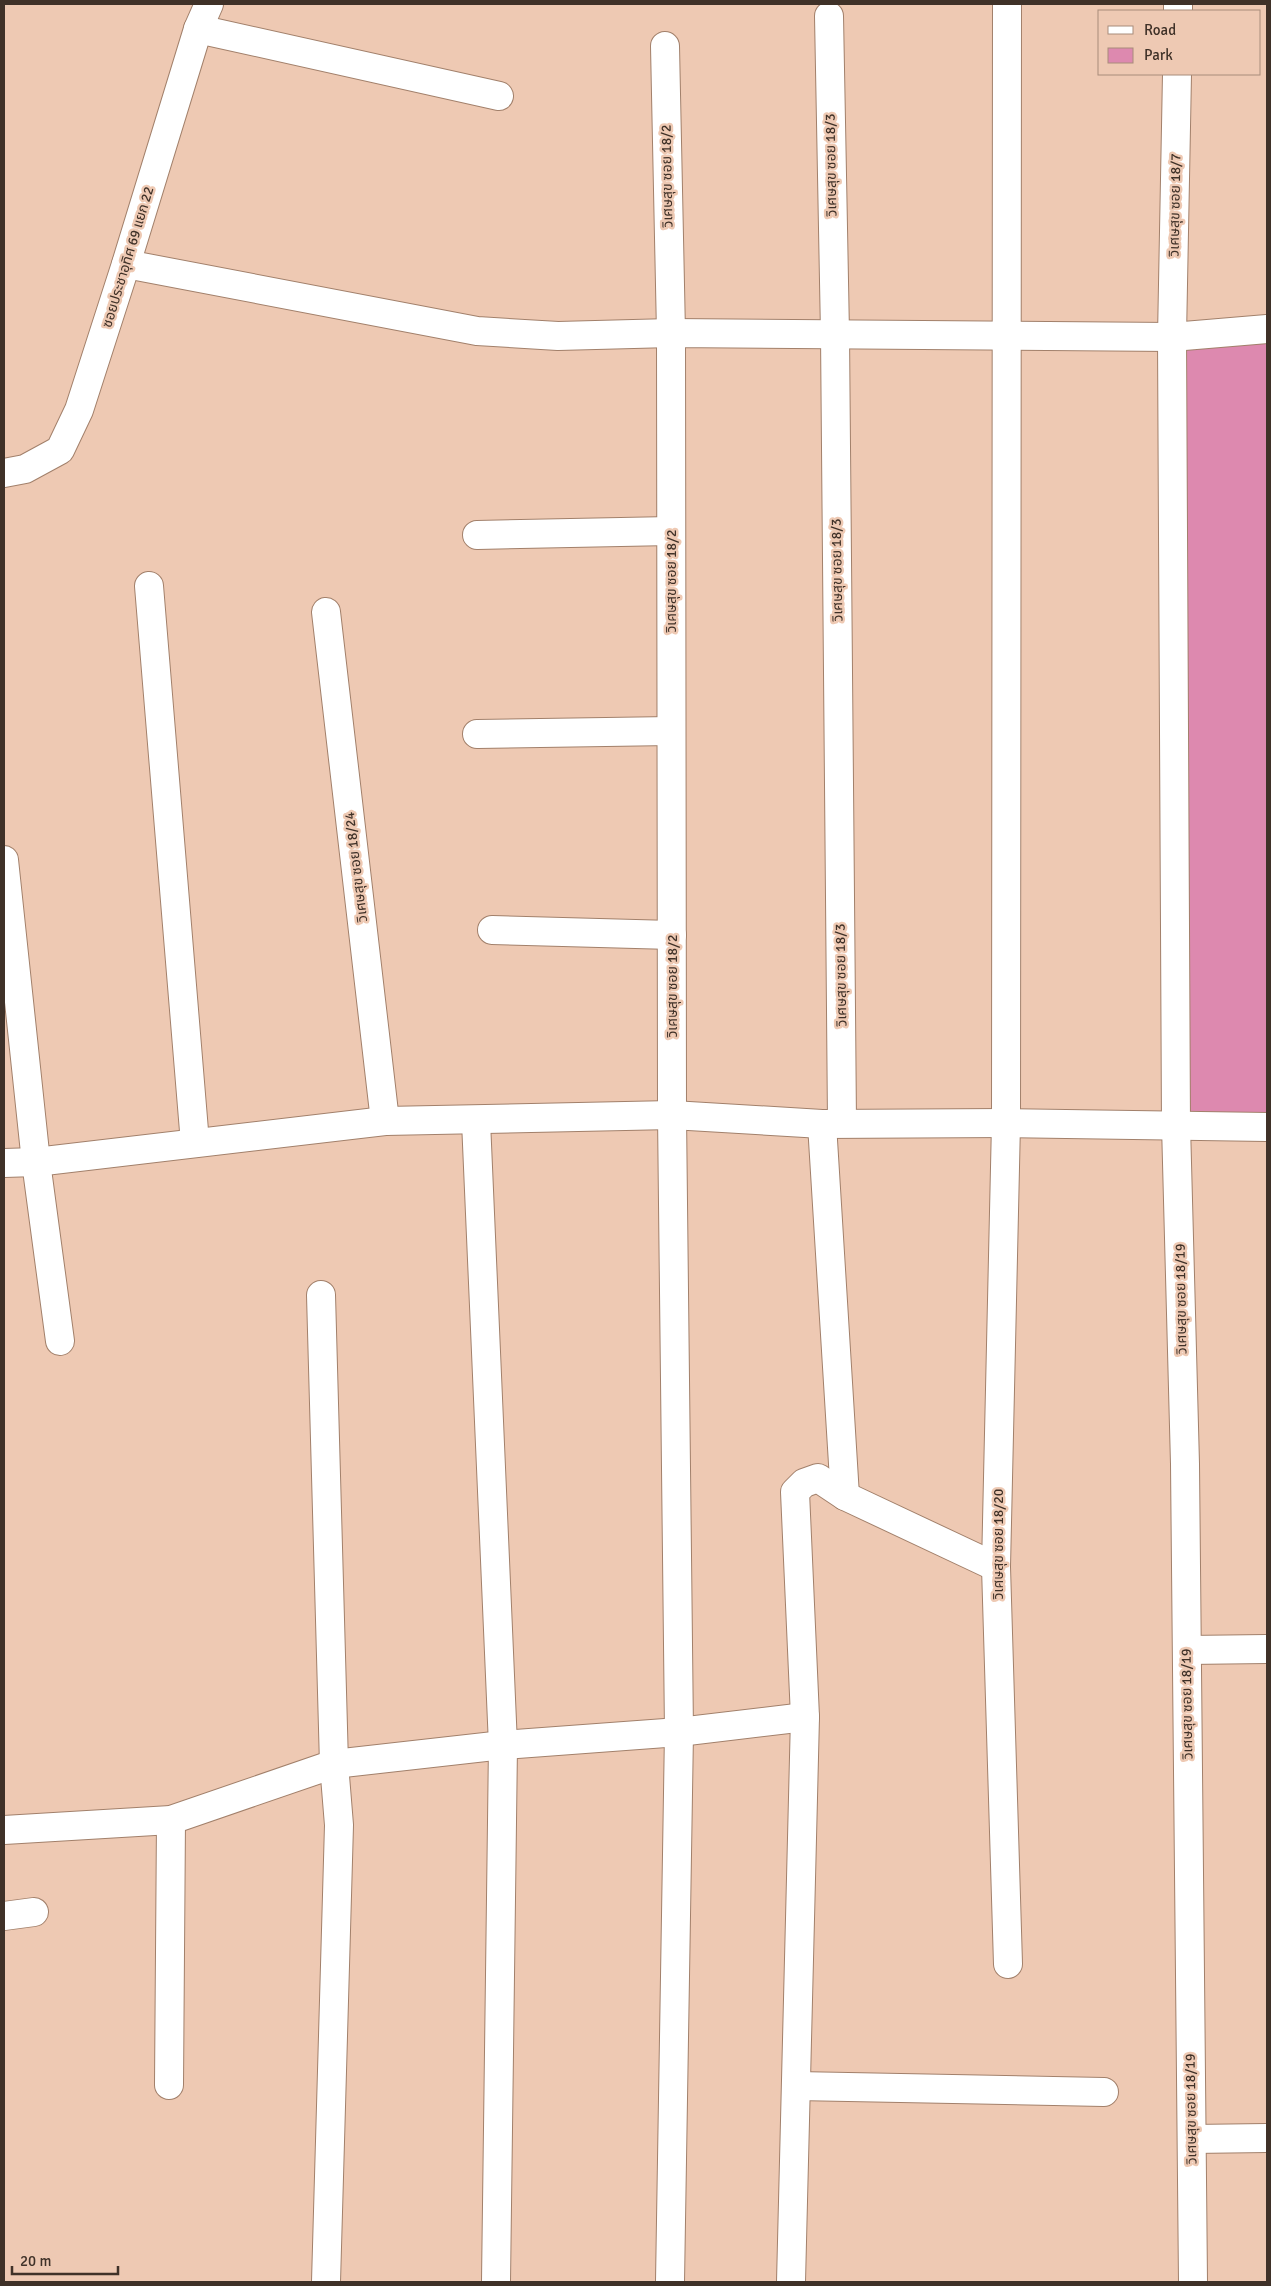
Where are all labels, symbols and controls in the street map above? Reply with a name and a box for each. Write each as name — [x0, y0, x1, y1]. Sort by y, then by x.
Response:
legend — [1098, 10, 1261, 75]
text: Road — [1144, 21, 1176, 39]
text: Park — [1144, 46, 1173, 64]
street label: วิเศษสุข ซอย 18/3 — [822, 113, 840, 218]
street label: วิเศษสุข ซอย 18/2 — [658, 124, 676, 229]
street label: วิเศษสุข ซอย 18/7 — [1166, 153, 1184, 258]
street label: ซอยประชาอุทิศ 69 แยก 22 — [98, 184, 158, 330]
street label: วิเศษสุข ซอย 18/3 — [828, 518, 846, 623]
street label: วิเศษสุข ซอย 18/2 — [663, 529, 680, 634]
street label: วิเศษสุข ซอย 18/24 — [341, 811, 371, 924]
street label: วิเศษสุข ซอย 18/3 — [832, 923, 850, 1028]
street label: วิเศษสุข ซอย 18/2 — [664, 934, 681, 1039]
street label: วิเศษสุข ซอย 18/19 — [1172, 1243, 1190, 1355]
street label: วิเศษสุข ซอย 18/20 — [990, 1489, 1007, 1600]
street label: วิเศษสุข ซอย 18/19 — [1178, 1648, 1196, 1760]
street label: วิเศษสุข ซอย 18/19 — [1182, 2053, 1200, 2165]
scale bar — [12, 2244, 119, 2276]
text: 20 m — [20, 2252, 51, 2270]

